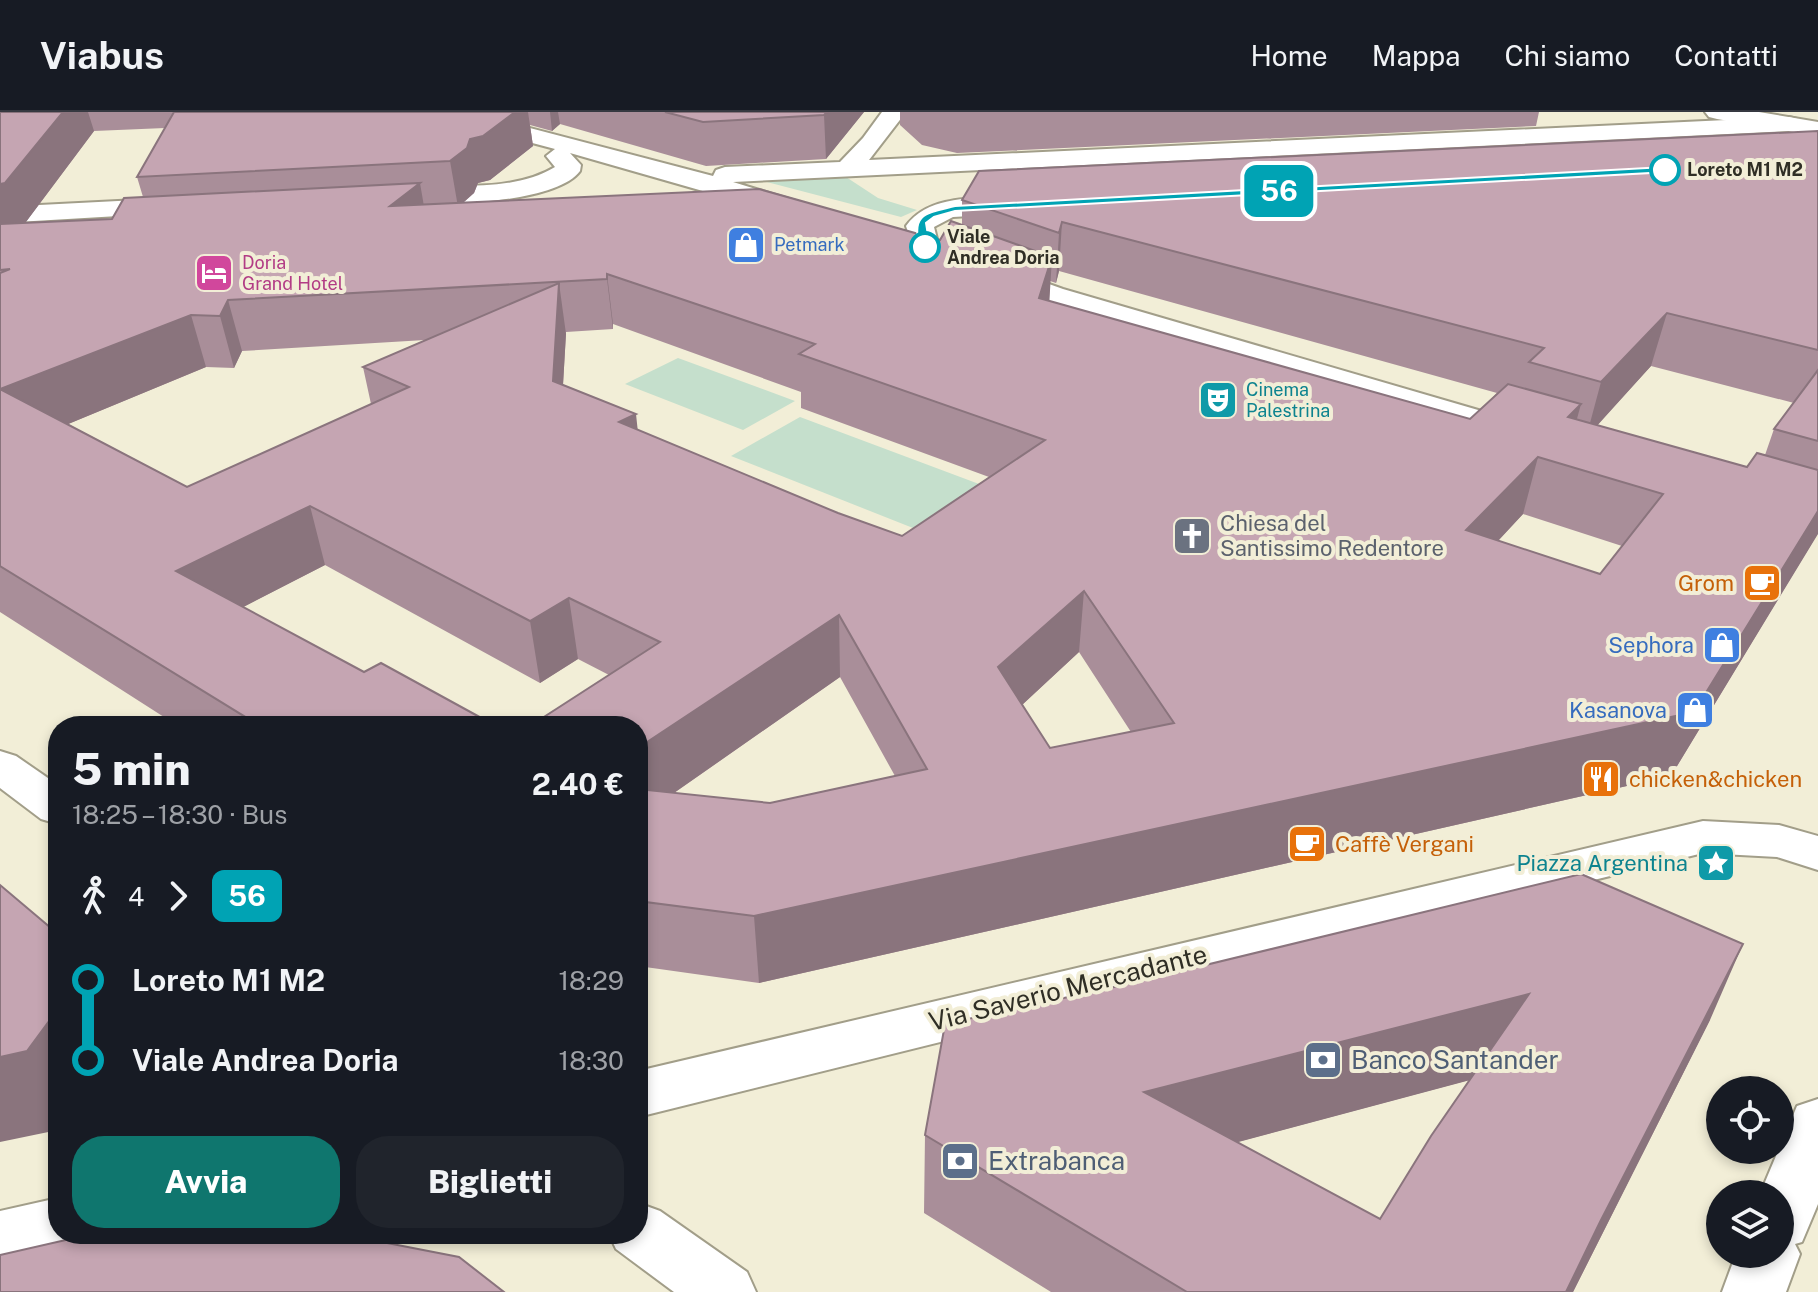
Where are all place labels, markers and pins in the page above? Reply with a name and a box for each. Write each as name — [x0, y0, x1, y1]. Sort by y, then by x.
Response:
marker: Loreto M1 M2 — [1650, 155, 1680, 185]
place label: Loreto M1 M2 — [1687, 159, 1803, 180]
shop icon: Petmark — [725, 224, 767, 266]
place label: Viale Andrea Doria — [947, 226, 1059, 268]
marker: Viale Andrea Doria — [910, 232, 940, 262]
place label: Petmark — [774, 234, 845, 255]
hotel icon: Doria Grand Hotel — [193, 252, 235, 294]
place label: Doria Grand Hotel — [242, 252, 343, 294]
theatre icon: Cinema Palestrina — [1197, 379, 1239, 421]
place label: Cinema Palestrina — [1246, 379, 1330, 421]
place label: Chiesa del Santissimo Redentore — [1220, 510, 1444, 561]
church icon: Chiesa del Santissimo Redentore — [1171, 515, 1213, 557]
cafe icon: Grom — [1741, 562, 1783, 604]
place label: Grom — [1678, 570, 1734, 596]
shop icon: Sephora — [1701, 624, 1743, 666]
place label: Sephora — [1608, 632, 1694, 658]
shop icon: Kasanova — [1674, 689, 1716, 731]
place label: Kasanova — [1569, 697, 1667, 723]
restaurant icon: chicken&chicken — [1580, 758, 1622, 800]
place label: chicken&chicken — [1629, 766, 1802, 792]
cafe icon: Caffè Vergani — [1286, 823, 1328, 865]
place label: Caffè Vergani — [1335, 831, 1474, 857]
place icon: Piazza Argentina — [1695, 842, 1737, 884]
place label: Piazza Argentina — [1517, 850, 1688, 876]
bank icon: Banco Santander — [1302, 1039, 1344, 1081]
place label: Banco Santander — [1351, 1044, 1559, 1075]
bank icon: Extrabanca — [939, 1140, 981, 1182]
place label: Extrabanca — [988, 1145, 1125, 1176]

